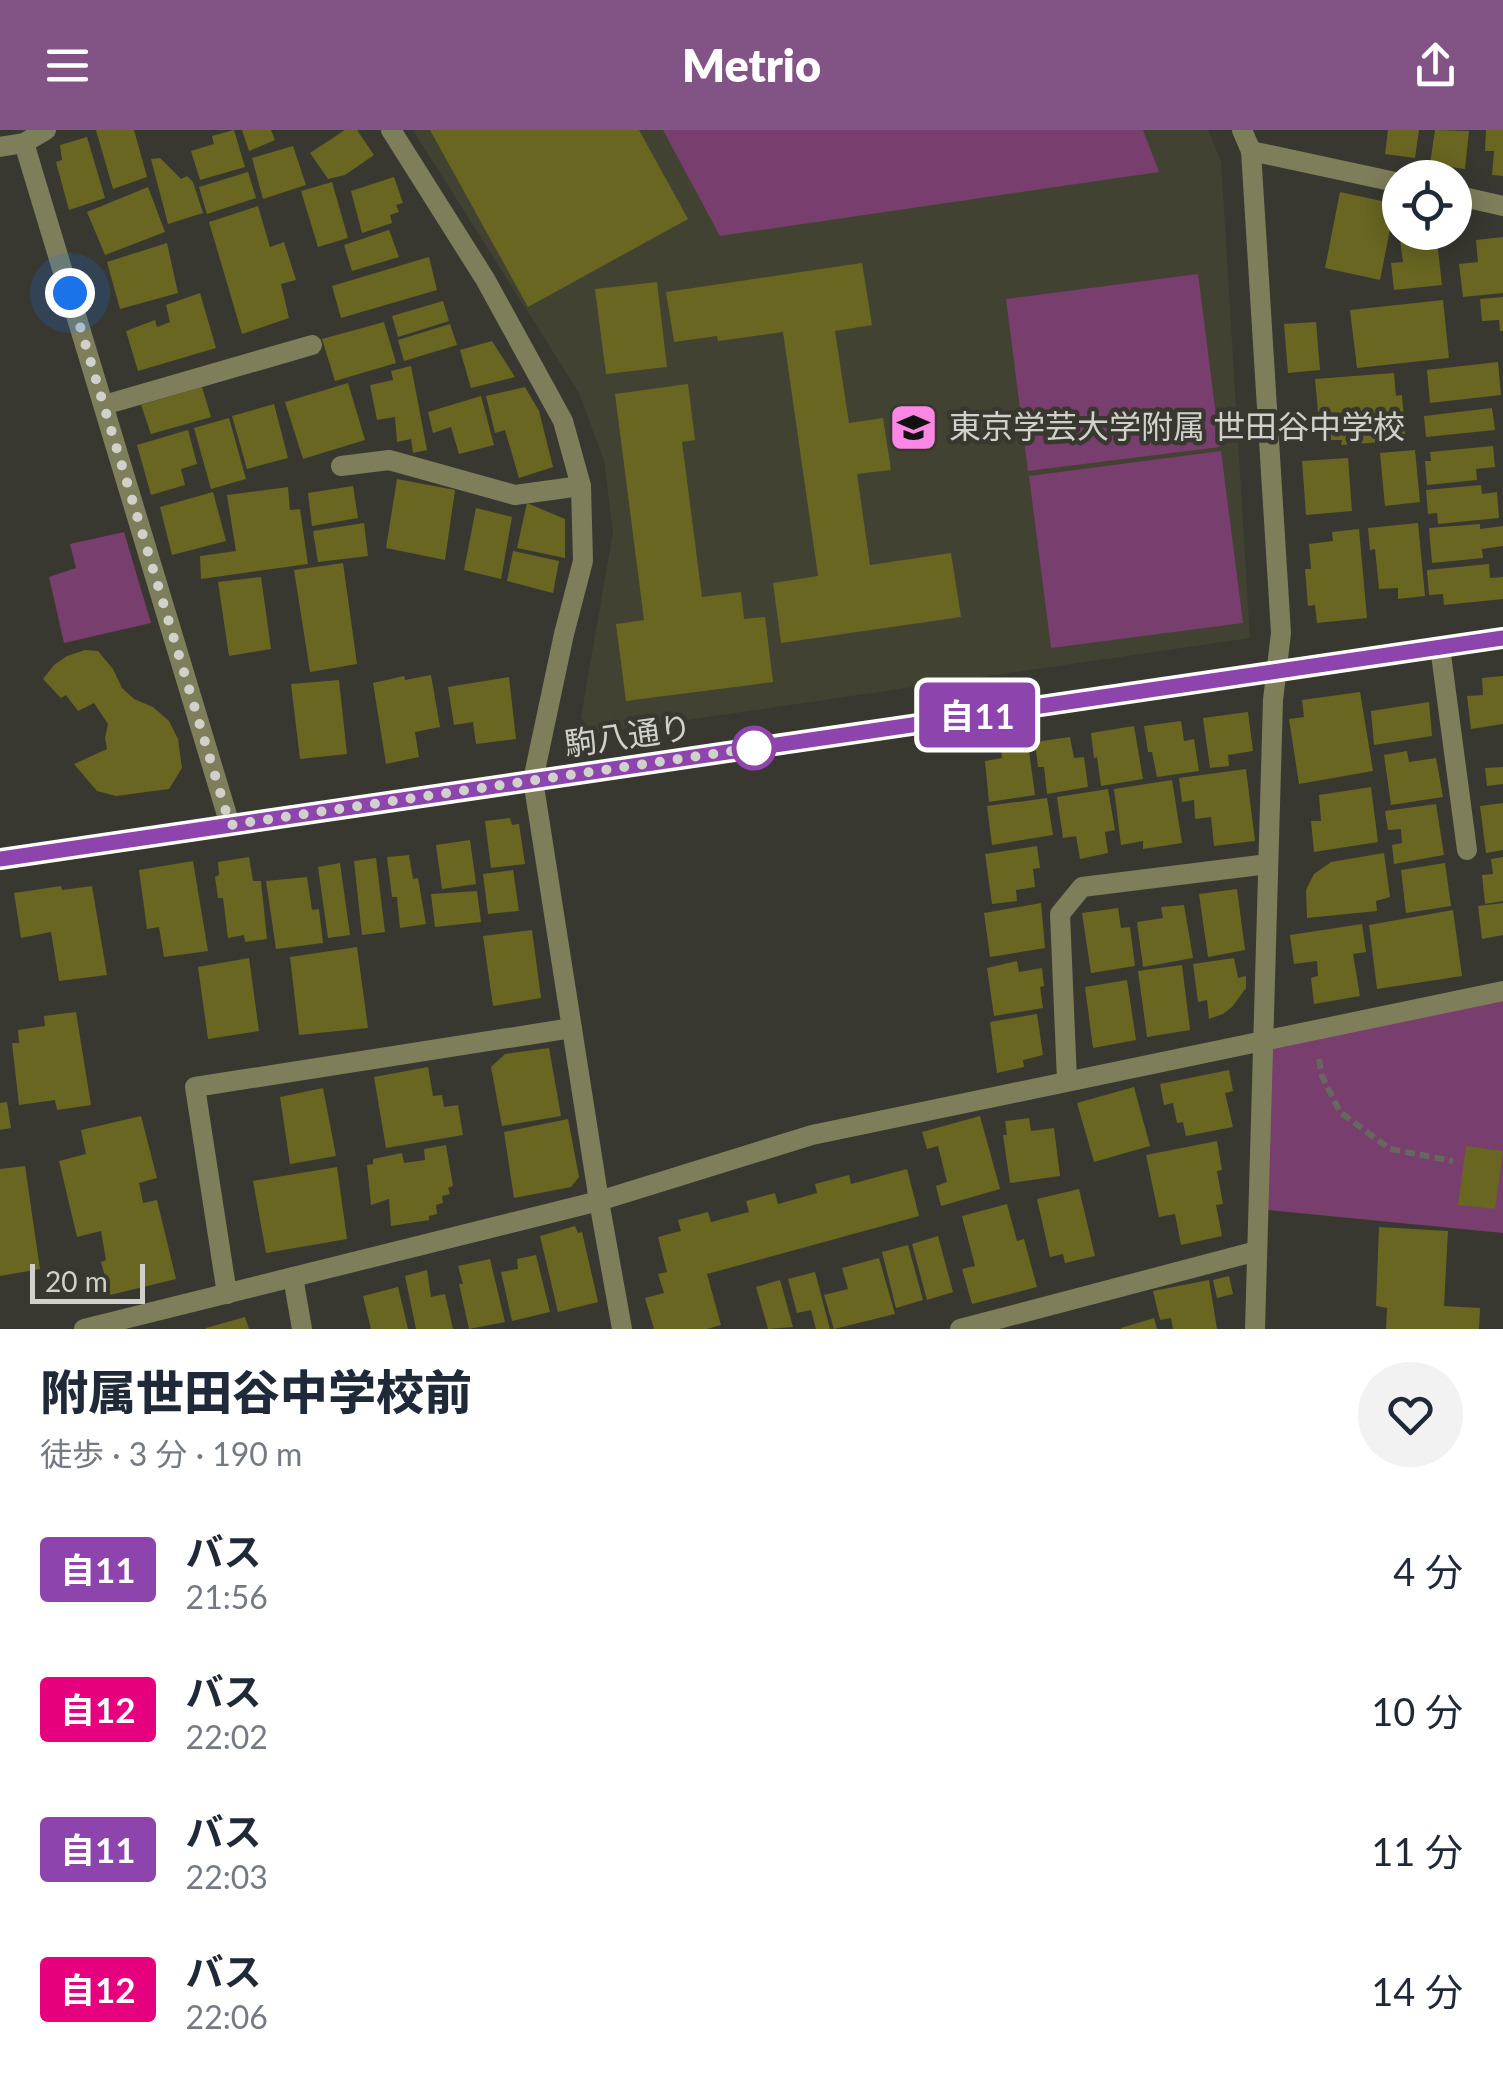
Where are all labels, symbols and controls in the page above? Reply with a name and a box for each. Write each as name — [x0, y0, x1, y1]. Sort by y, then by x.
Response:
icon: menu — [40, 38, 95, 93]
text: Metrio — [682, 38, 821, 92]
icon: share — [1408, 38, 1463, 93]
map controls — [1382, 160, 1472, 250]
button: locate — [1382, 160, 1472, 250]
your location — [45, 268, 95, 318]
school or university icon: 東京学芸大学附属 世田谷中学校 — [888, 401, 940, 453]
place label: 東京学芸大学附属 世田谷中学校 — [949, 406, 1405, 445]
line badge: 自11 — [920, 682, 1034, 748]
text: 自11 — [939, 694, 1015, 736]
street label: 駒八通り — [562, 706, 694, 763]
unlabelled marker — [733, 727, 775, 769]
scale bar — [30, 1259, 145, 1304]
text: 20 m — [45, 1264, 108, 1298]
button: heart — [1358, 1362, 1463, 1467]
text: 附属世田谷中学校前 — [40, 1363, 472, 1420]
text: 徒歩 · 3 分 · 190 m — [40, 1434, 302, 1473]
text: バス — [186, 1528, 262, 1574]
text: 自11 — [60, 1548, 136, 1590]
text: 4 分 — [1393, 1548, 1463, 1594]
text: 21:56 — [186, 1577, 268, 1616]
text: バス — [186, 1668, 262, 1714]
text: 自12 — [60, 1688, 136, 1730]
text: 10 分 — [1371, 1688, 1463, 1734]
text: 22:02 — [186, 1717, 268, 1756]
text: バス — [186, 1808, 262, 1854]
text: 自11 — [60, 1828, 136, 1870]
text: 11 分 — [1371, 1828, 1463, 1874]
text: 22:03 — [186, 1857, 268, 1896]
text: バス — [186, 1948, 262, 1994]
text: 自12 — [60, 1968, 136, 2010]
text: 14 分 — [1371, 1968, 1463, 2014]
text: 22:06 — [186, 1997, 268, 2036]

